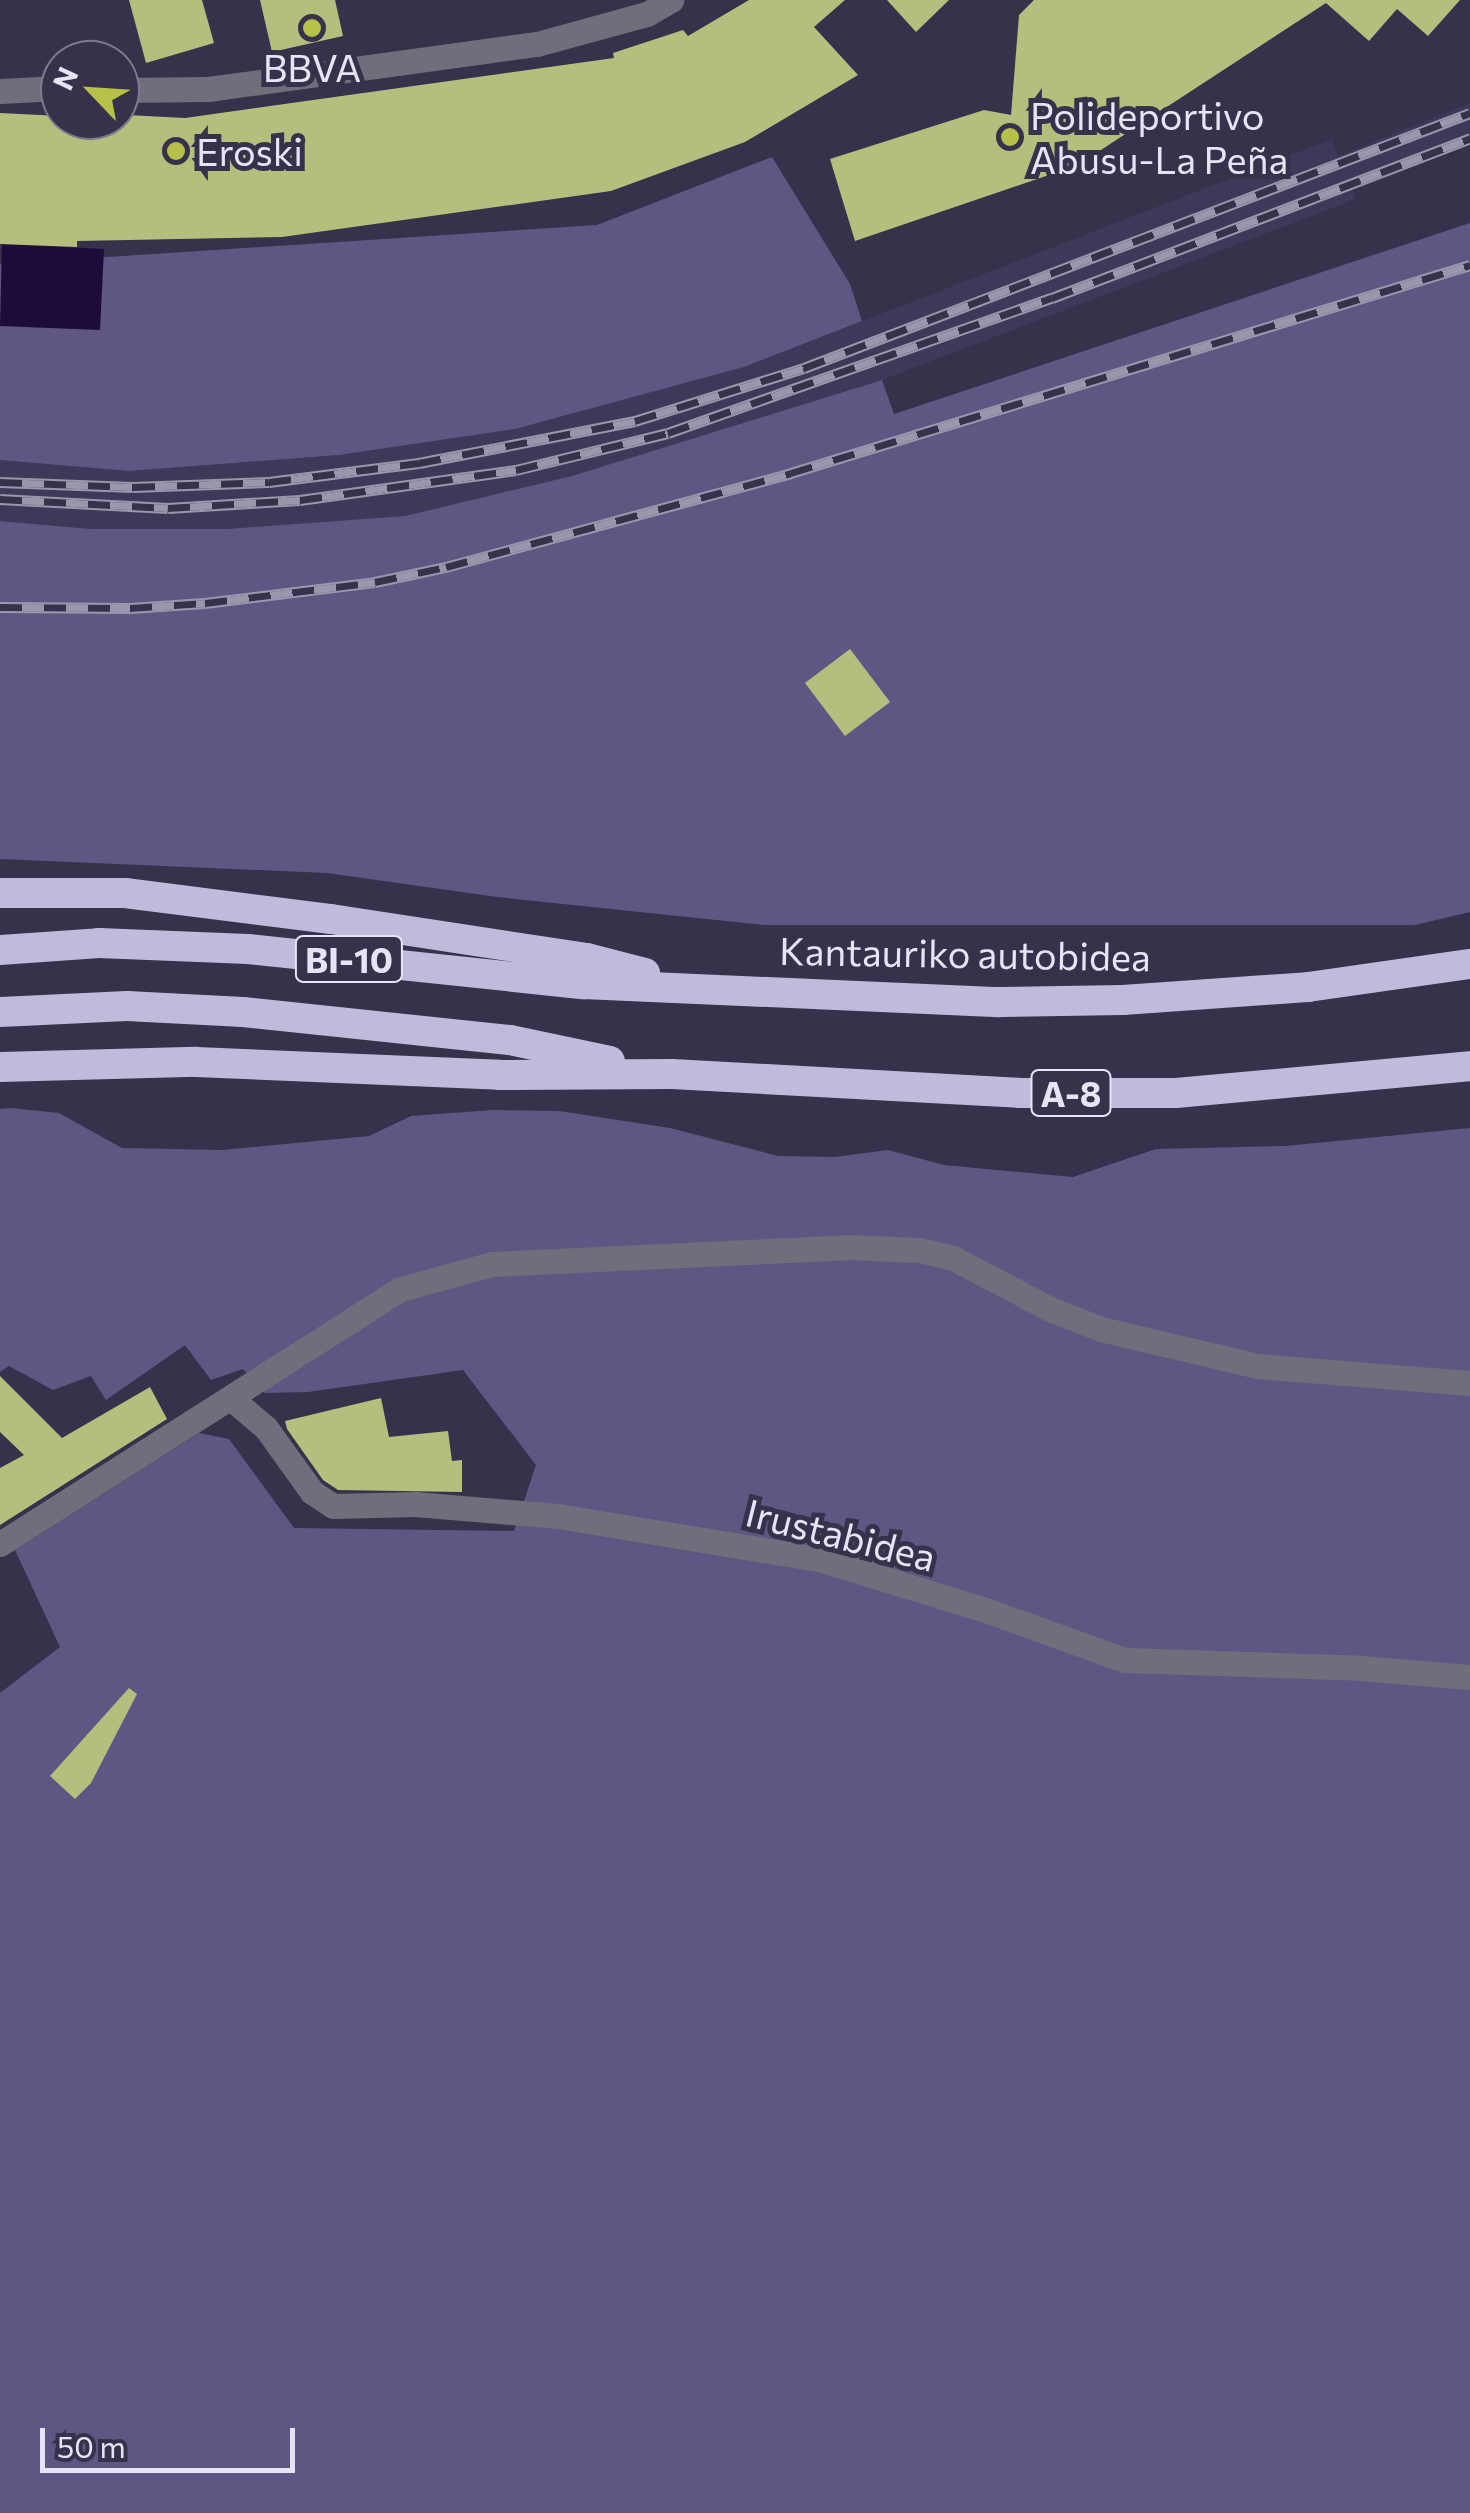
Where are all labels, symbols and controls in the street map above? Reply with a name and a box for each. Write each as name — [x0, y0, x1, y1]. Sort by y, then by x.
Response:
marker: BBVA — [301, 17, 323, 39]
north arrow — [40, 40, 140, 140]
place label: BBVA — [263, 44, 361, 90]
text: N — [45, 61, 84, 95]
place label: Polideportivo Abusu-La Peña — [1030, 92, 1288, 182]
marker: Polideportivo Abusu-La Peña — [999, 126, 1021, 148]
place label: Eroski — [196, 128, 303, 174]
marker: Eroski — [165, 140, 187, 162]
street label: Kantauriko autobidea — [779, 927, 1151, 979]
road number: BI-10 — [294, 929, 404, 989]
road number: A-8 — [1028, 1063, 1114, 1123]
street label: Irustabidea — [741, 1488, 941, 1580]
scale bar — [45, 2408, 300, 2470]
text: 50 m — [57, 2427, 126, 2464]

